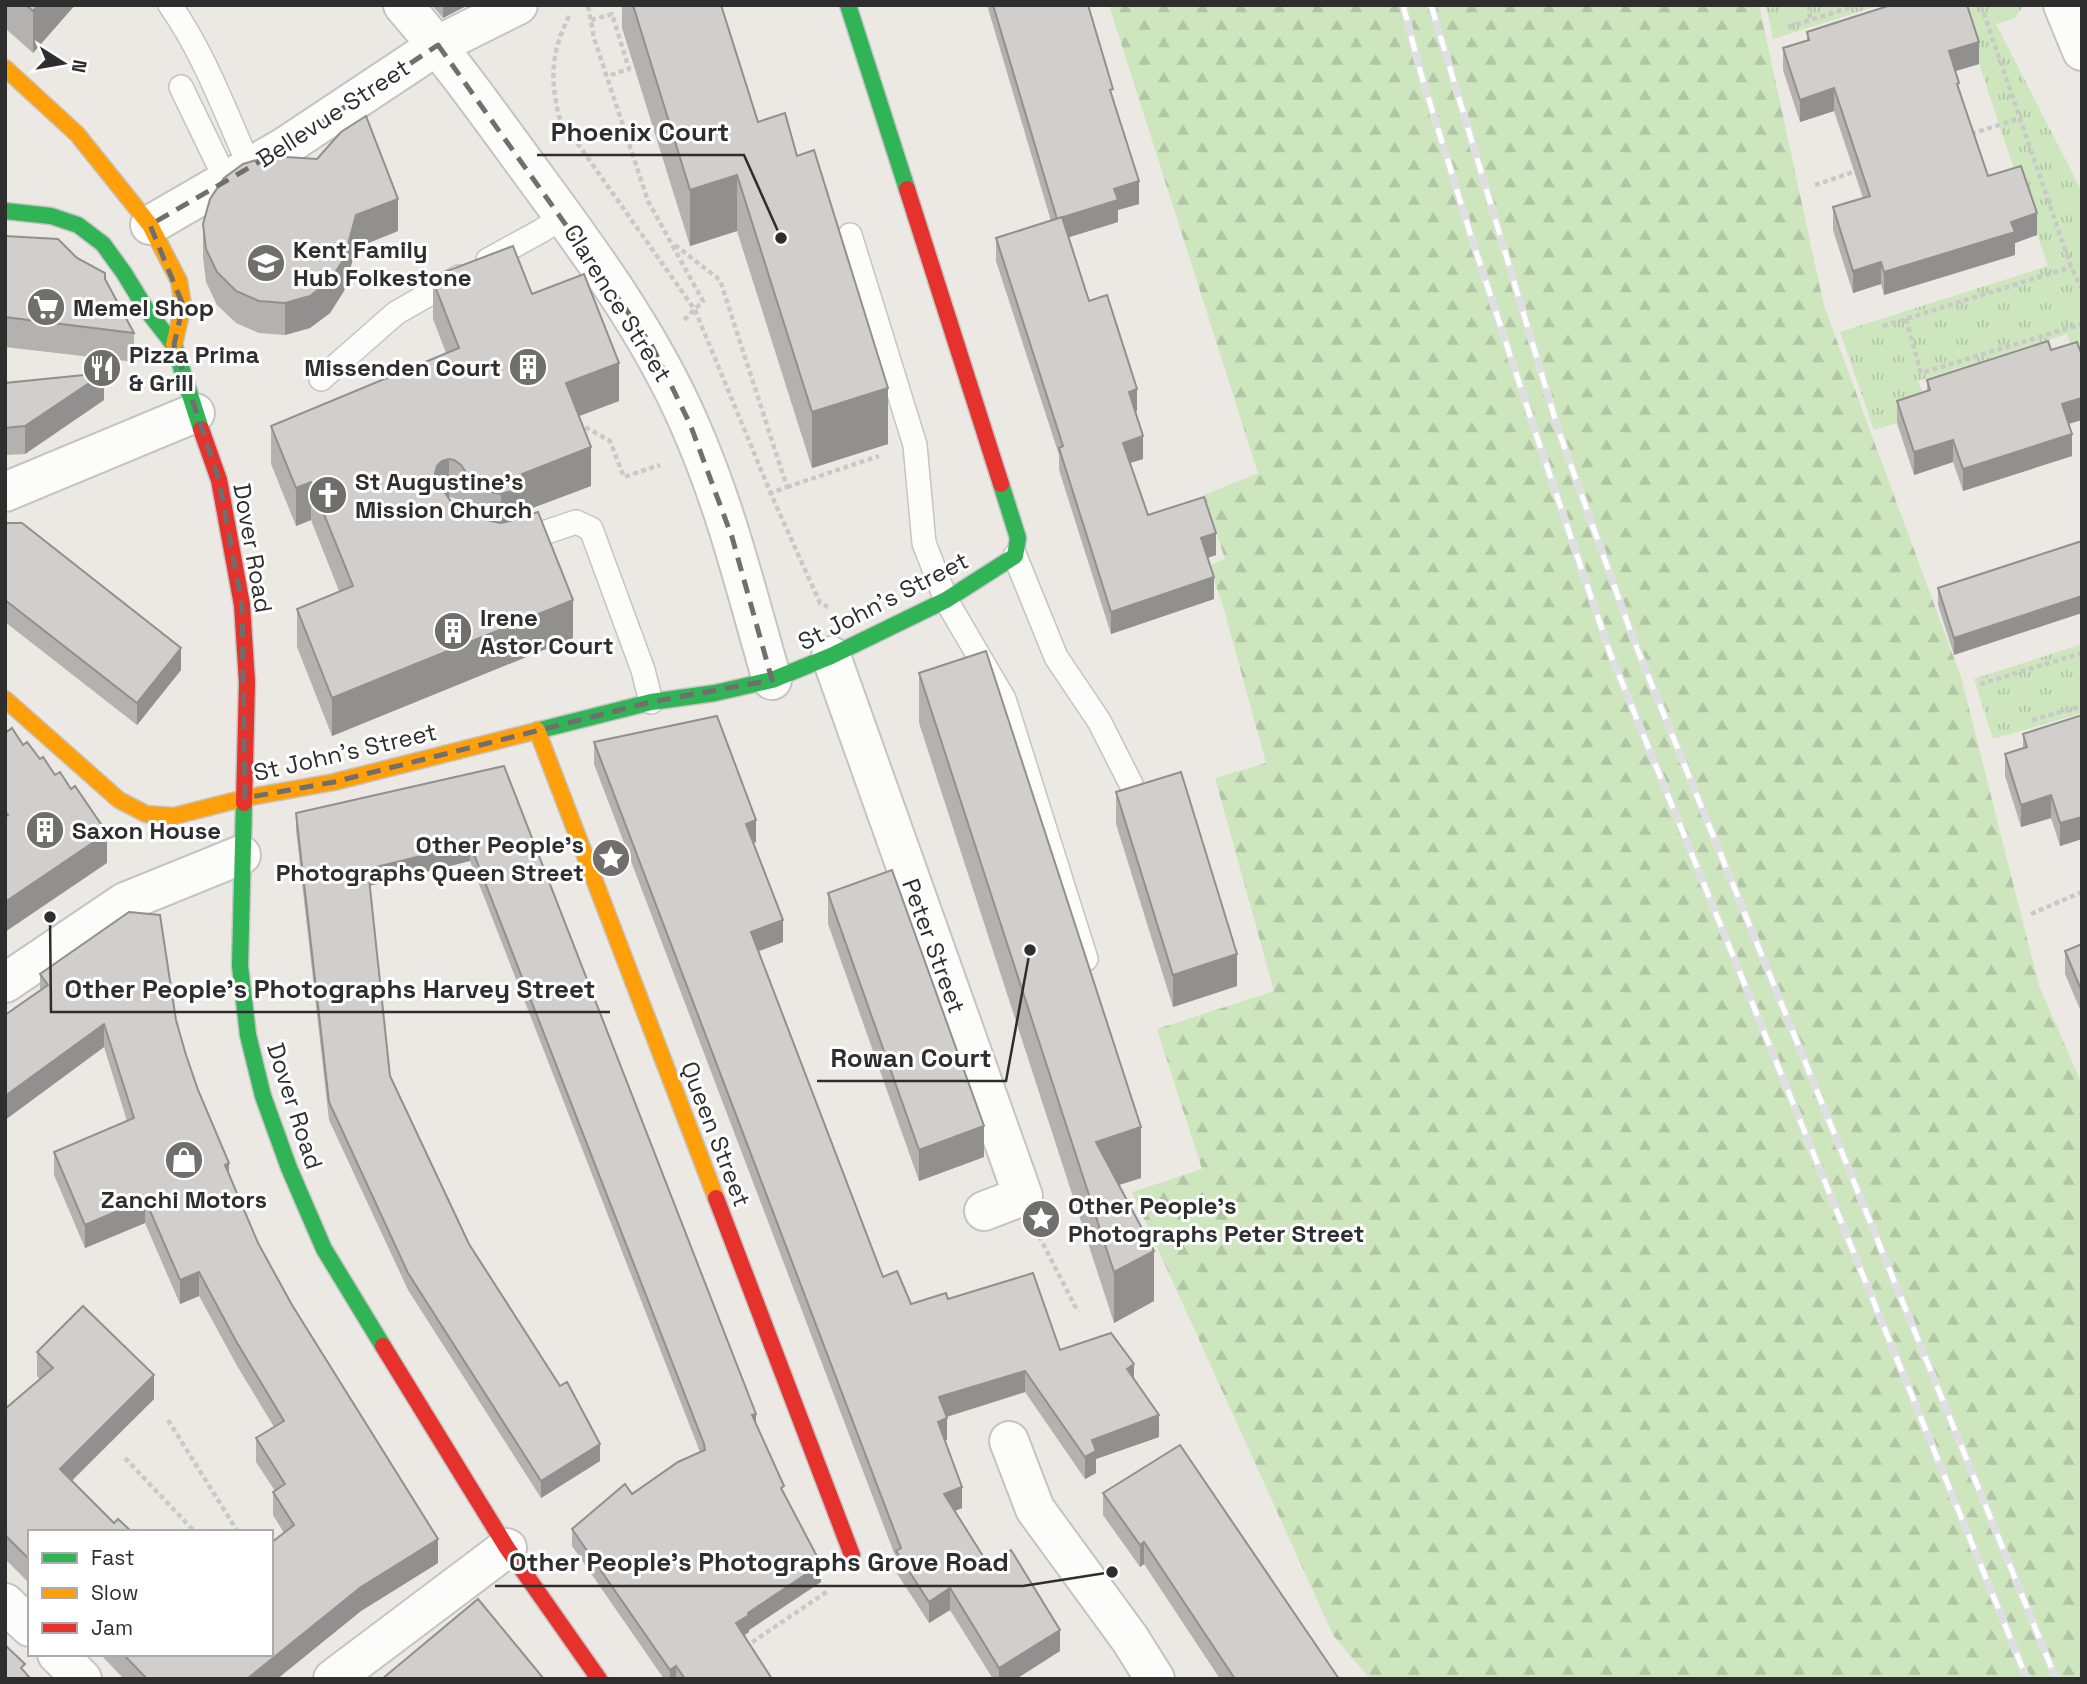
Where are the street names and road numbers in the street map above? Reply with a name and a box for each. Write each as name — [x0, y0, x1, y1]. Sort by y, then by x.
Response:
street label: Bellevue Street — [250, 52, 416, 174]
street label: Clarence Street — [557, 218, 679, 388]
street label: Dover Road — [226, 481, 280, 615]
street label: St John's Street — [793, 545, 973, 657]
street label: St John's Street — [250, 716, 440, 788]
street label: Peter Street — [895, 874, 973, 1018]
street label: Dover Road — [260, 1039, 330, 1173]
street label: Queen Street — [674, 1057, 758, 1211]

